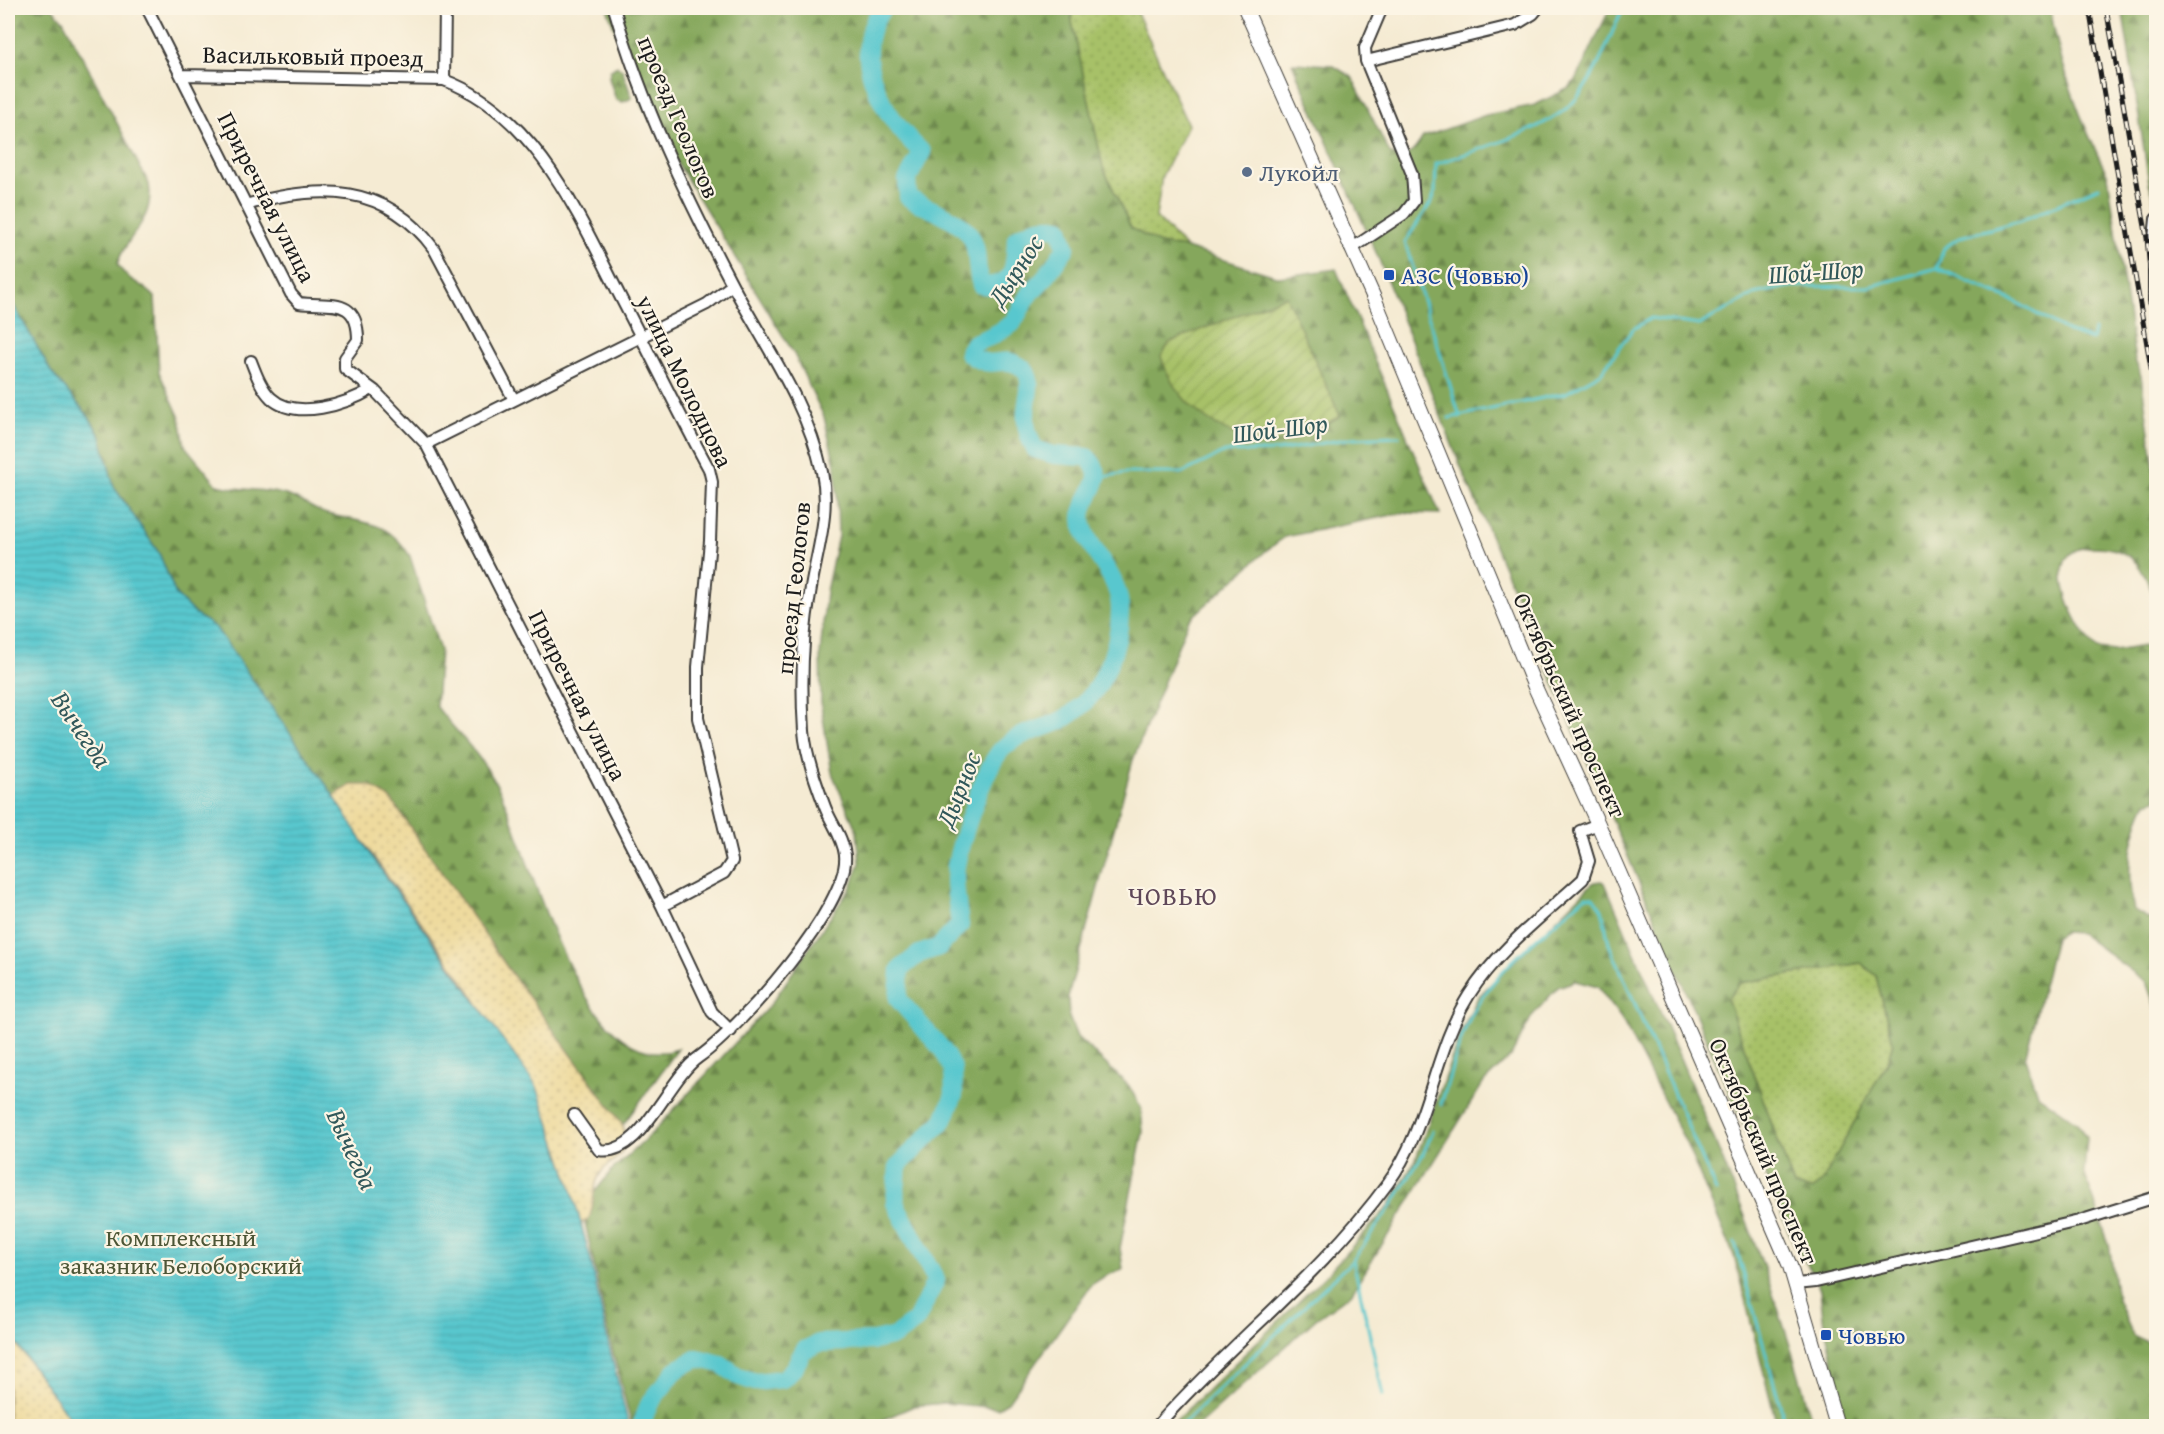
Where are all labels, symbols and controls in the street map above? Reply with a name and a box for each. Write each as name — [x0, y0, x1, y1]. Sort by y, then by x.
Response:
street label: проезд Геологов — [629, 30, 729, 204]
street label: Васильковый проезд — [202, 37, 424, 75]
street label: Приречная улица — [209, 106, 325, 289]
place label: Лукойл — [1259, 155, 1339, 190]
marker: Лукойл — [1240, 165, 1254, 179]
water label: Дырнос — [976, 226, 1053, 315]
water label: Шой-Шор — [1767, 248, 1865, 294]
place label: АЗС (Човью) — [1401, 258, 1529, 293]
marker: АЗС (Човью) — [1382, 268, 1396, 282]
street label: улица Молодцова — [627, 288, 742, 474]
water label: Шой-Шор — [1230, 403, 1330, 453]
street label: проезд Геологов — [767, 500, 819, 676]
street label: Октябрьский проспект — [1505, 587, 1636, 823]
street label: Приречная улица — [520, 604, 636, 787]
water label: Вычегда — [41, 682, 122, 775]
water label: Дырнос — [924, 745, 991, 835]
district label: ЧОВЬЮ — [1128, 876, 1218, 915]
street label: Октябрьский проспект — [1700, 1032, 1828, 1270]
water label: Вычегда — [317, 1101, 389, 1196]
park label: Комплексный заказник Белоборский — [60, 1220, 302, 1283]
place label: Човью — [1838, 1318, 1905, 1353]
marker: Човью — [1819, 1328, 1833, 1342]

